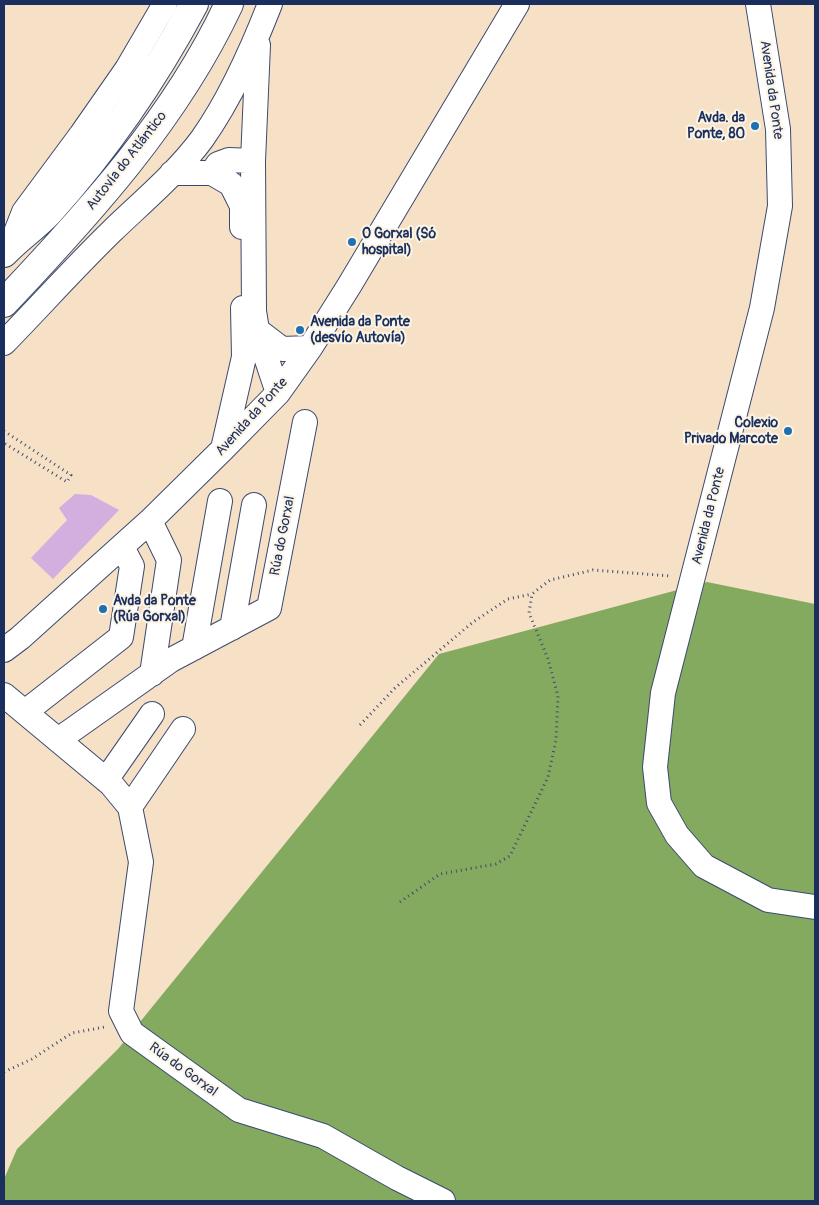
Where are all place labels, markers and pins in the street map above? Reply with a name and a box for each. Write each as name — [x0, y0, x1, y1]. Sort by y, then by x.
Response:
place label: Avda. da Ponte, 80 — [687, 110, 745, 142]
marker: Avda. da Ponte, 80 — [749, 120, 761, 132]
place label: O Gorxal (Só hospital) — [362, 226, 436, 258]
marker: O Gorxal (Só hospital) — [346, 236, 358, 248]
place label: Avenida da Ponte (desvío Autovía) — [310, 314, 410, 347]
marker: Avenida da Ponte (desvío Autovía) — [294, 324, 306, 336]
place label: Colexio Privado Marcote — [684, 415, 778, 448]
marker: Colexio Privado Marcote — [782, 425, 794, 437]
place label: Avda da Ponte (Rúa Gorxal) — [113, 593, 196, 626]
marker: Avda da Ponte (Rúa Gorxal) — [97, 603, 109, 615]

